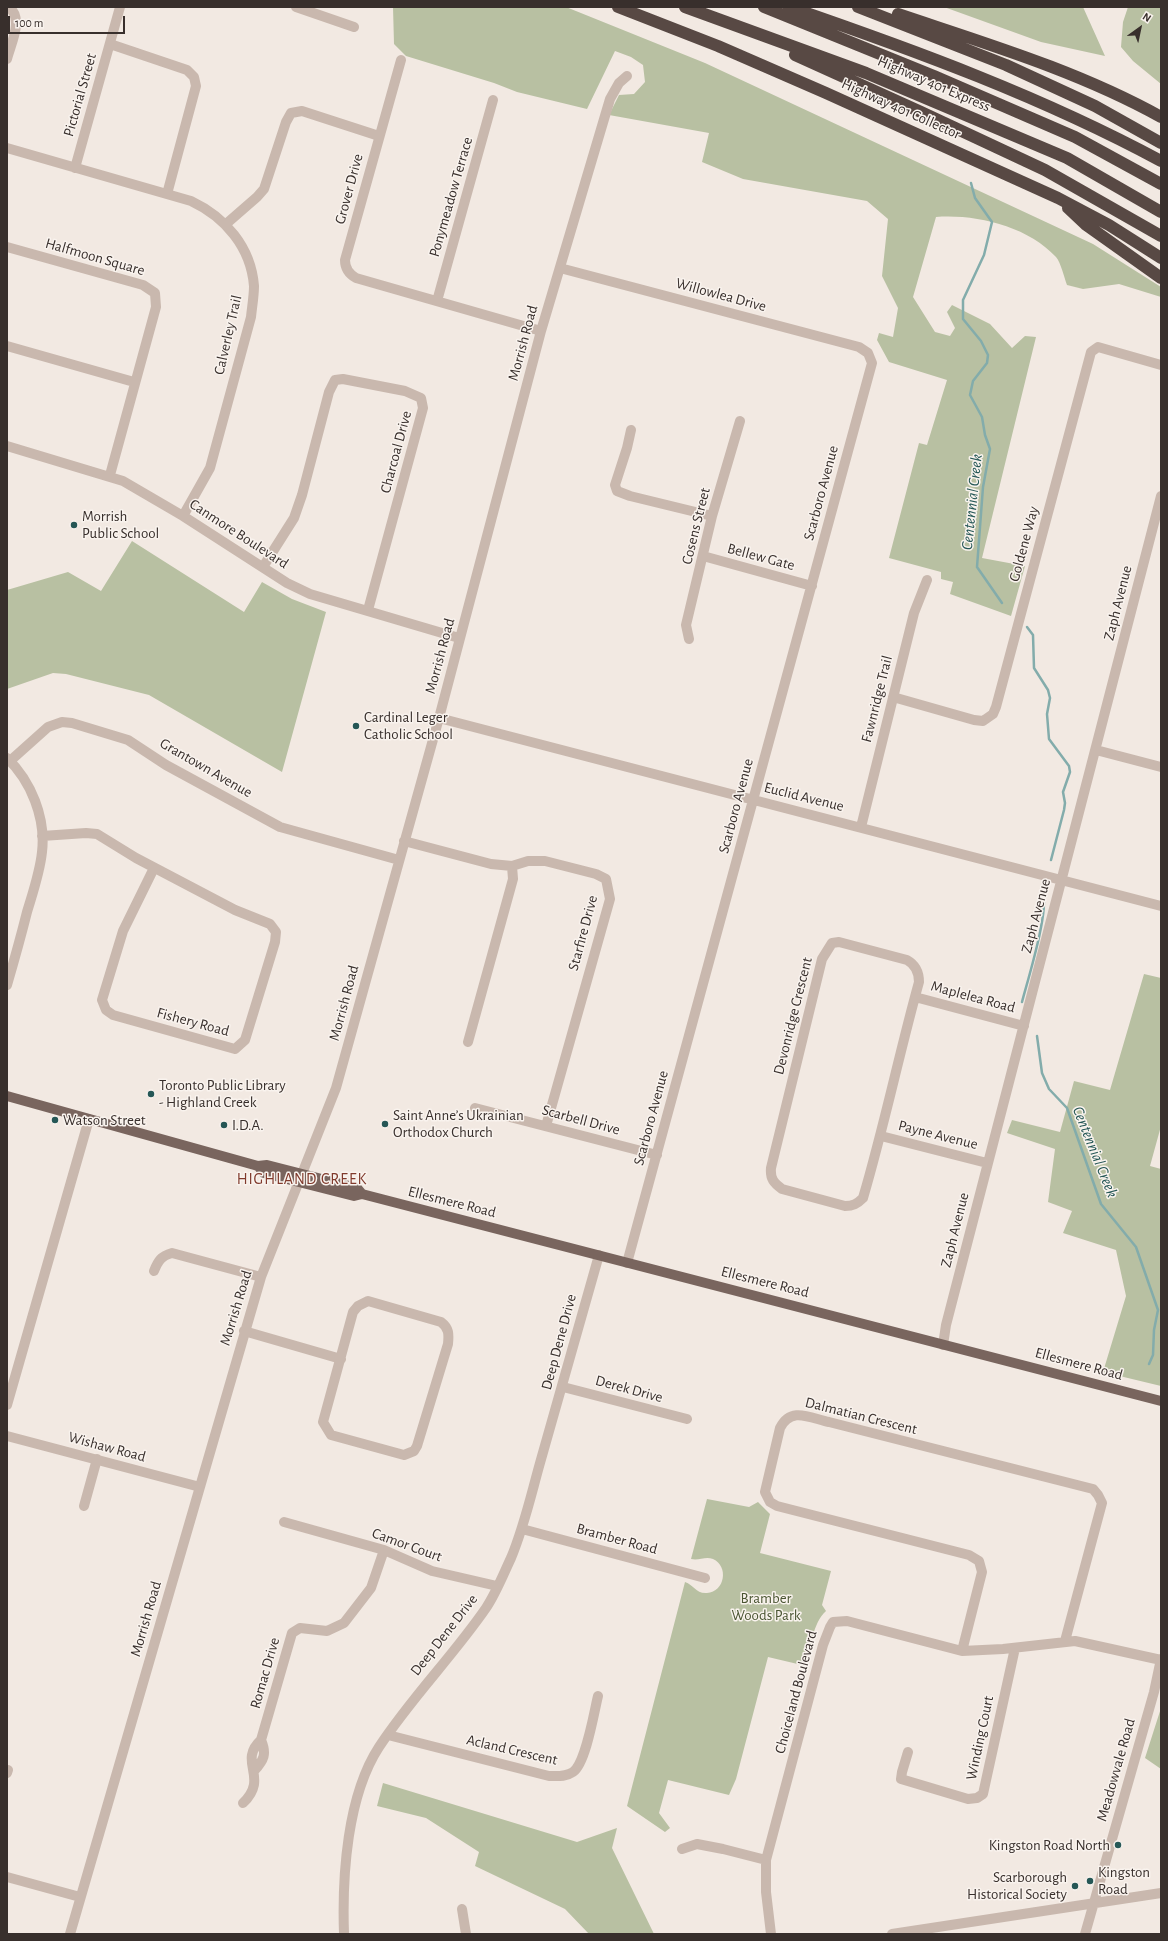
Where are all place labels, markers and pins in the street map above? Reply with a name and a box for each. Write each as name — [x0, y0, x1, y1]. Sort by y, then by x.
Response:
place label: Morrish Public School — [82, 507, 159, 542]
marker: Morrish Public School — [69, 520, 79, 530]
place label: Cardinal Leger Catholic School — [364, 708, 453, 743]
marker: Cardinal Leger Catholic School — [351, 721, 361, 731]
place label: Toronto Public Library - Highland Creek — [159, 1076, 286, 1111]
marker: Toronto Public Library - Highland Creek — [146, 1089, 156, 1099]
place label: Saint Anne’s Ukrainian Orthodox Church — [393, 1106, 524, 1141]
place label: Watson Street — [63, 1111, 146, 1129]
marker: Watson Street — [50, 1115, 60, 1125]
place label: I.D.A. — [232, 1116, 264, 1134]
marker: Saint Anne’s Ukrainian Orthodox Church — [380, 1119, 390, 1129]
marker: I.D.A. — [219, 1120, 229, 1130]
place label: Kingston Road North — [989, 1836, 1110, 1854]
marker: Kingston Road North — [1113, 1840, 1123, 1850]
place label: Kingston Road — [1098, 1863, 1150, 1898]
place label: Scarborough Historical Society — [967, 1868, 1067, 1903]
marker: Kingston Road — [1085, 1876, 1095, 1886]
marker: Scarborough Historical Society — [1070, 1881, 1080, 1891]

